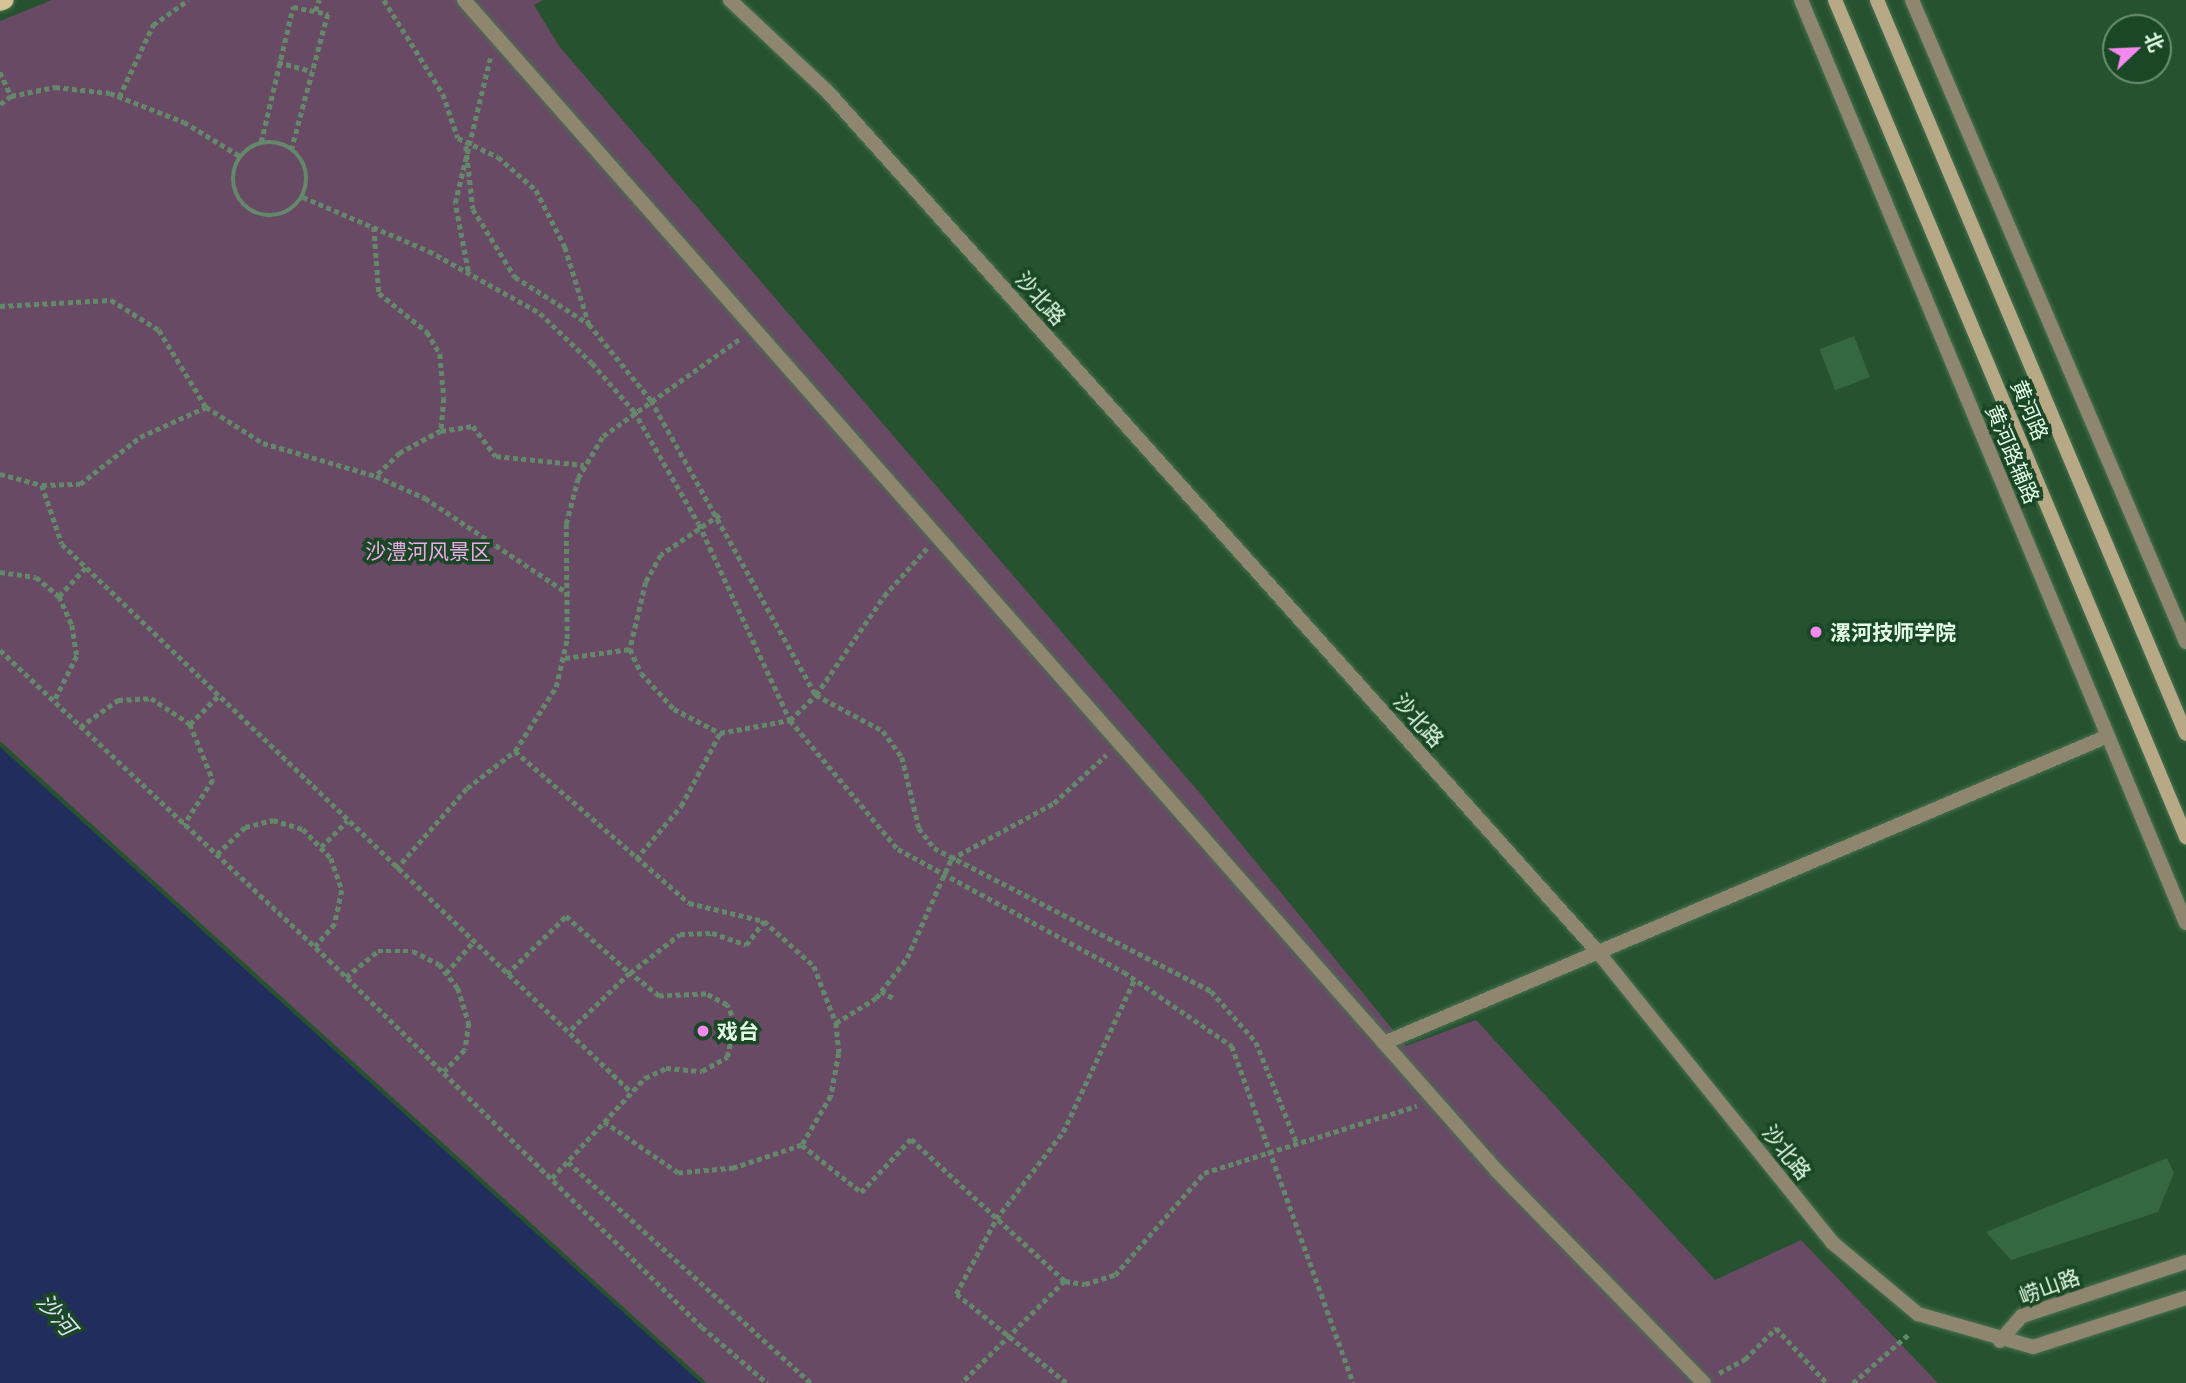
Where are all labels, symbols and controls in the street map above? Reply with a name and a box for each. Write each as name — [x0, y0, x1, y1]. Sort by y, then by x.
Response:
north arrow — [2102, 14, 2172, 84]
text: 北 — [2139, 28, 2170, 55]
street label: 沙北路 — [1011, 266, 1071, 330]
street label: 黄河路 — [2006, 376, 2054, 444]
street label: 黄河路辅路 — [1981, 401, 2045, 507]
park label: 沙澧河风景区 — [365, 538, 491, 564]
place label: 漯河技师学院 — [1830, 619, 1956, 645]
marker: 漯河技师学院 — [1808, 624, 1824, 640]
street label: 沙北路 — [1389, 688, 1449, 752]
place label: 戏台 — [717, 1018, 759, 1044]
marker: 戏台 — [695, 1023, 711, 1039]
street label: 沙北路 — [1757, 1120, 1817, 1184]
street label: 崂山路 — [2015, 1263, 2083, 1309]
water label: 沙河 — [32, 1288, 82, 1340]

